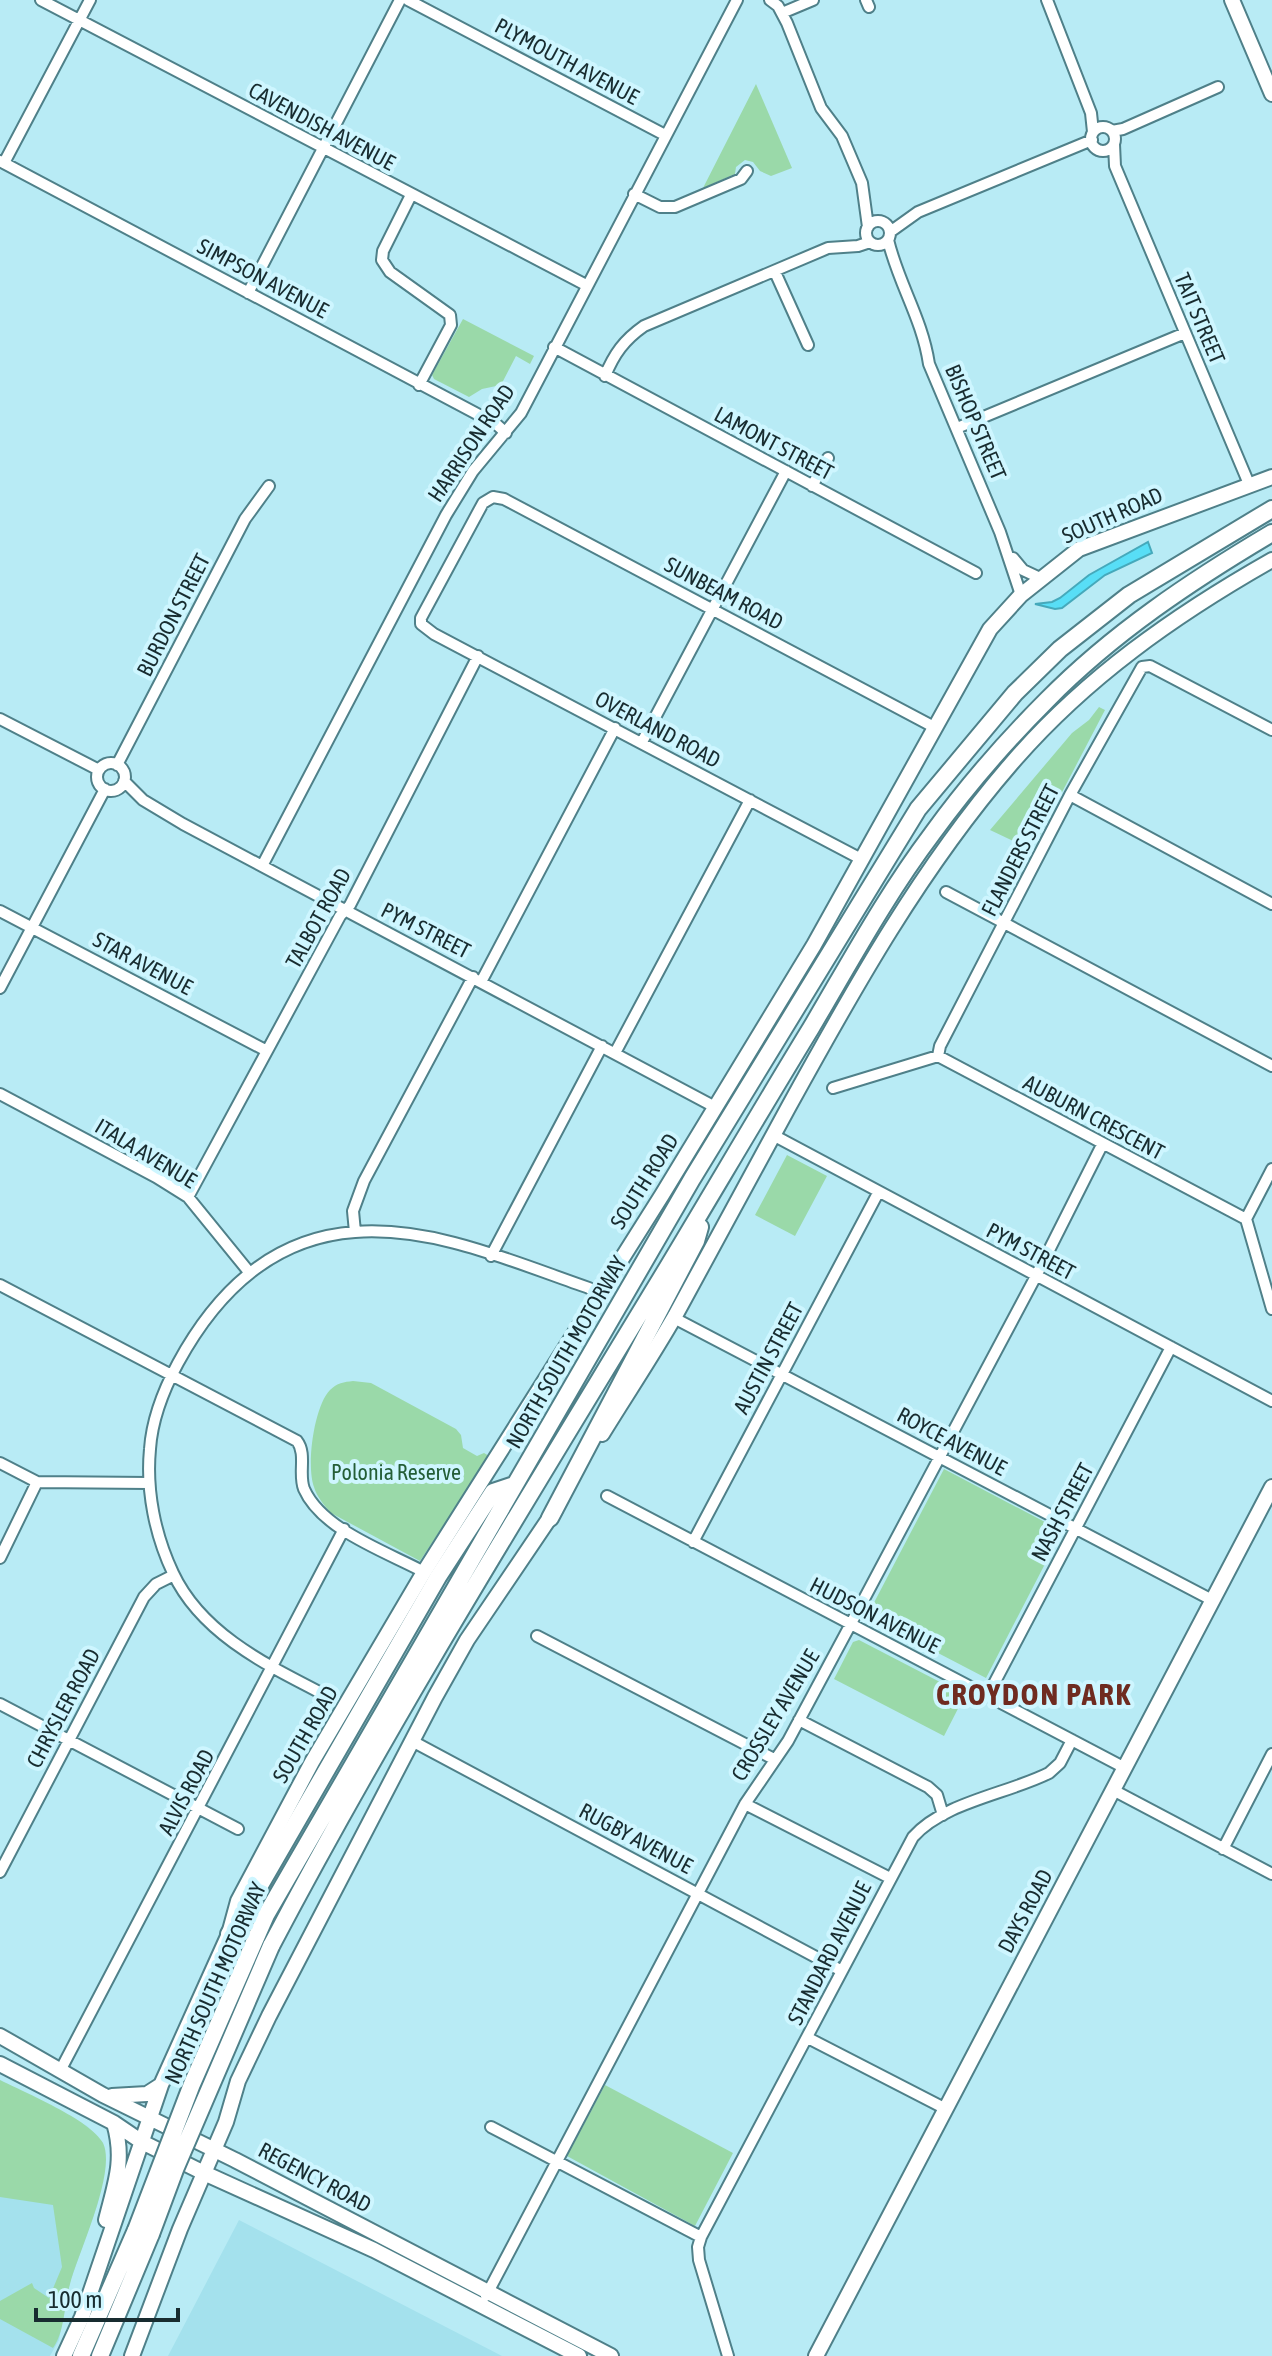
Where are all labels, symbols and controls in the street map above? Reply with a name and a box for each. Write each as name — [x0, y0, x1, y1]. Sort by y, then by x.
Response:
street label: PLYMOUTH AVENUE — [491, 12, 644, 110]
street label: CAVENDISH AVENUE — [244, 76, 400, 176]
street label: SIMPSON AVENUE — [193, 233, 333, 324]
street label: TAIT STREET — [1169, 269, 1231, 368]
street label: BISHOP STREET — [940, 360, 1012, 484]
street label: HARRISON ROAD — [422, 379, 520, 507]
street label: LAMONT STREET — [710, 401, 838, 485]
street label: SOUTH ROAD — [1058, 481, 1166, 549]
street label: BURDON STREET — [131, 549, 215, 681]
street label: SUNBEAM ROAD — [660, 551, 788, 635]
street label: OVERLAND ROAD — [591, 685, 725, 773]
street label: FLANDERS STREET — [976, 779, 1065, 920]
street label: TALBOT ROAD — [280, 863, 356, 973]
street label: PYM STREET — [377, 896, 475, 964]
street label: STAR AVENUE — [89, 926, 198, 1000]
street label: AUBURN CRESCENT — [1019, 1069, 1169, 1165]
street label: ITALA AVENUE — [91, 1113, 202, 1194]
street label: SOUTH ROAD — [605, 1129, 683, 1233]
street label: PYM STREET — [982, 1217, 1080, 1285]
street label: NORTH SOUTH MOTORWAY — [500, 1251, 632, 1453]
street label: AUSTIN STREET — [728, 1297, 808, 1418]
street label: ROYCE AVENUE — [893, 1401, 1012, 1481]
street label: NASH STREET — [1025, 1458, 1099, 1565]
park label: Polonia Reserve — [331, 1459, 461, 1485]
street label: HUDSON AVENUE — [806, 1571, 945, 1659]
street label: CHRYSLER ROAD — [21, 1644, 105, 1772]
street label: CROSSLEY AVENUE — [726, 1644, 825, 1785]
district label: CROYDON PARK — [936, 1677, 1132, 1711]
street label: SOUTH ROAD — [267, 1681, 343, 1787]
street label: ALVIS ROAD — [153, 1745, 219, 1839]
street label: RUGBY AVENUE — [575, 1797, 698, 1879]
street label: DAYS ROAD — [992, 1865, 1058, 1957]
street label: STANDARD AVENUE — [782, 1877, 877, 2029]
street label: NORTH SOUTH MOTORWAY — [159, 1878, 271, 2088]
street label: REGENCY ROAD — [254, 2136, 376, 2218]
scale bar — [36, 2272, 178, 2322]
text: 100 m — [48, 2286, 102, 2313]

